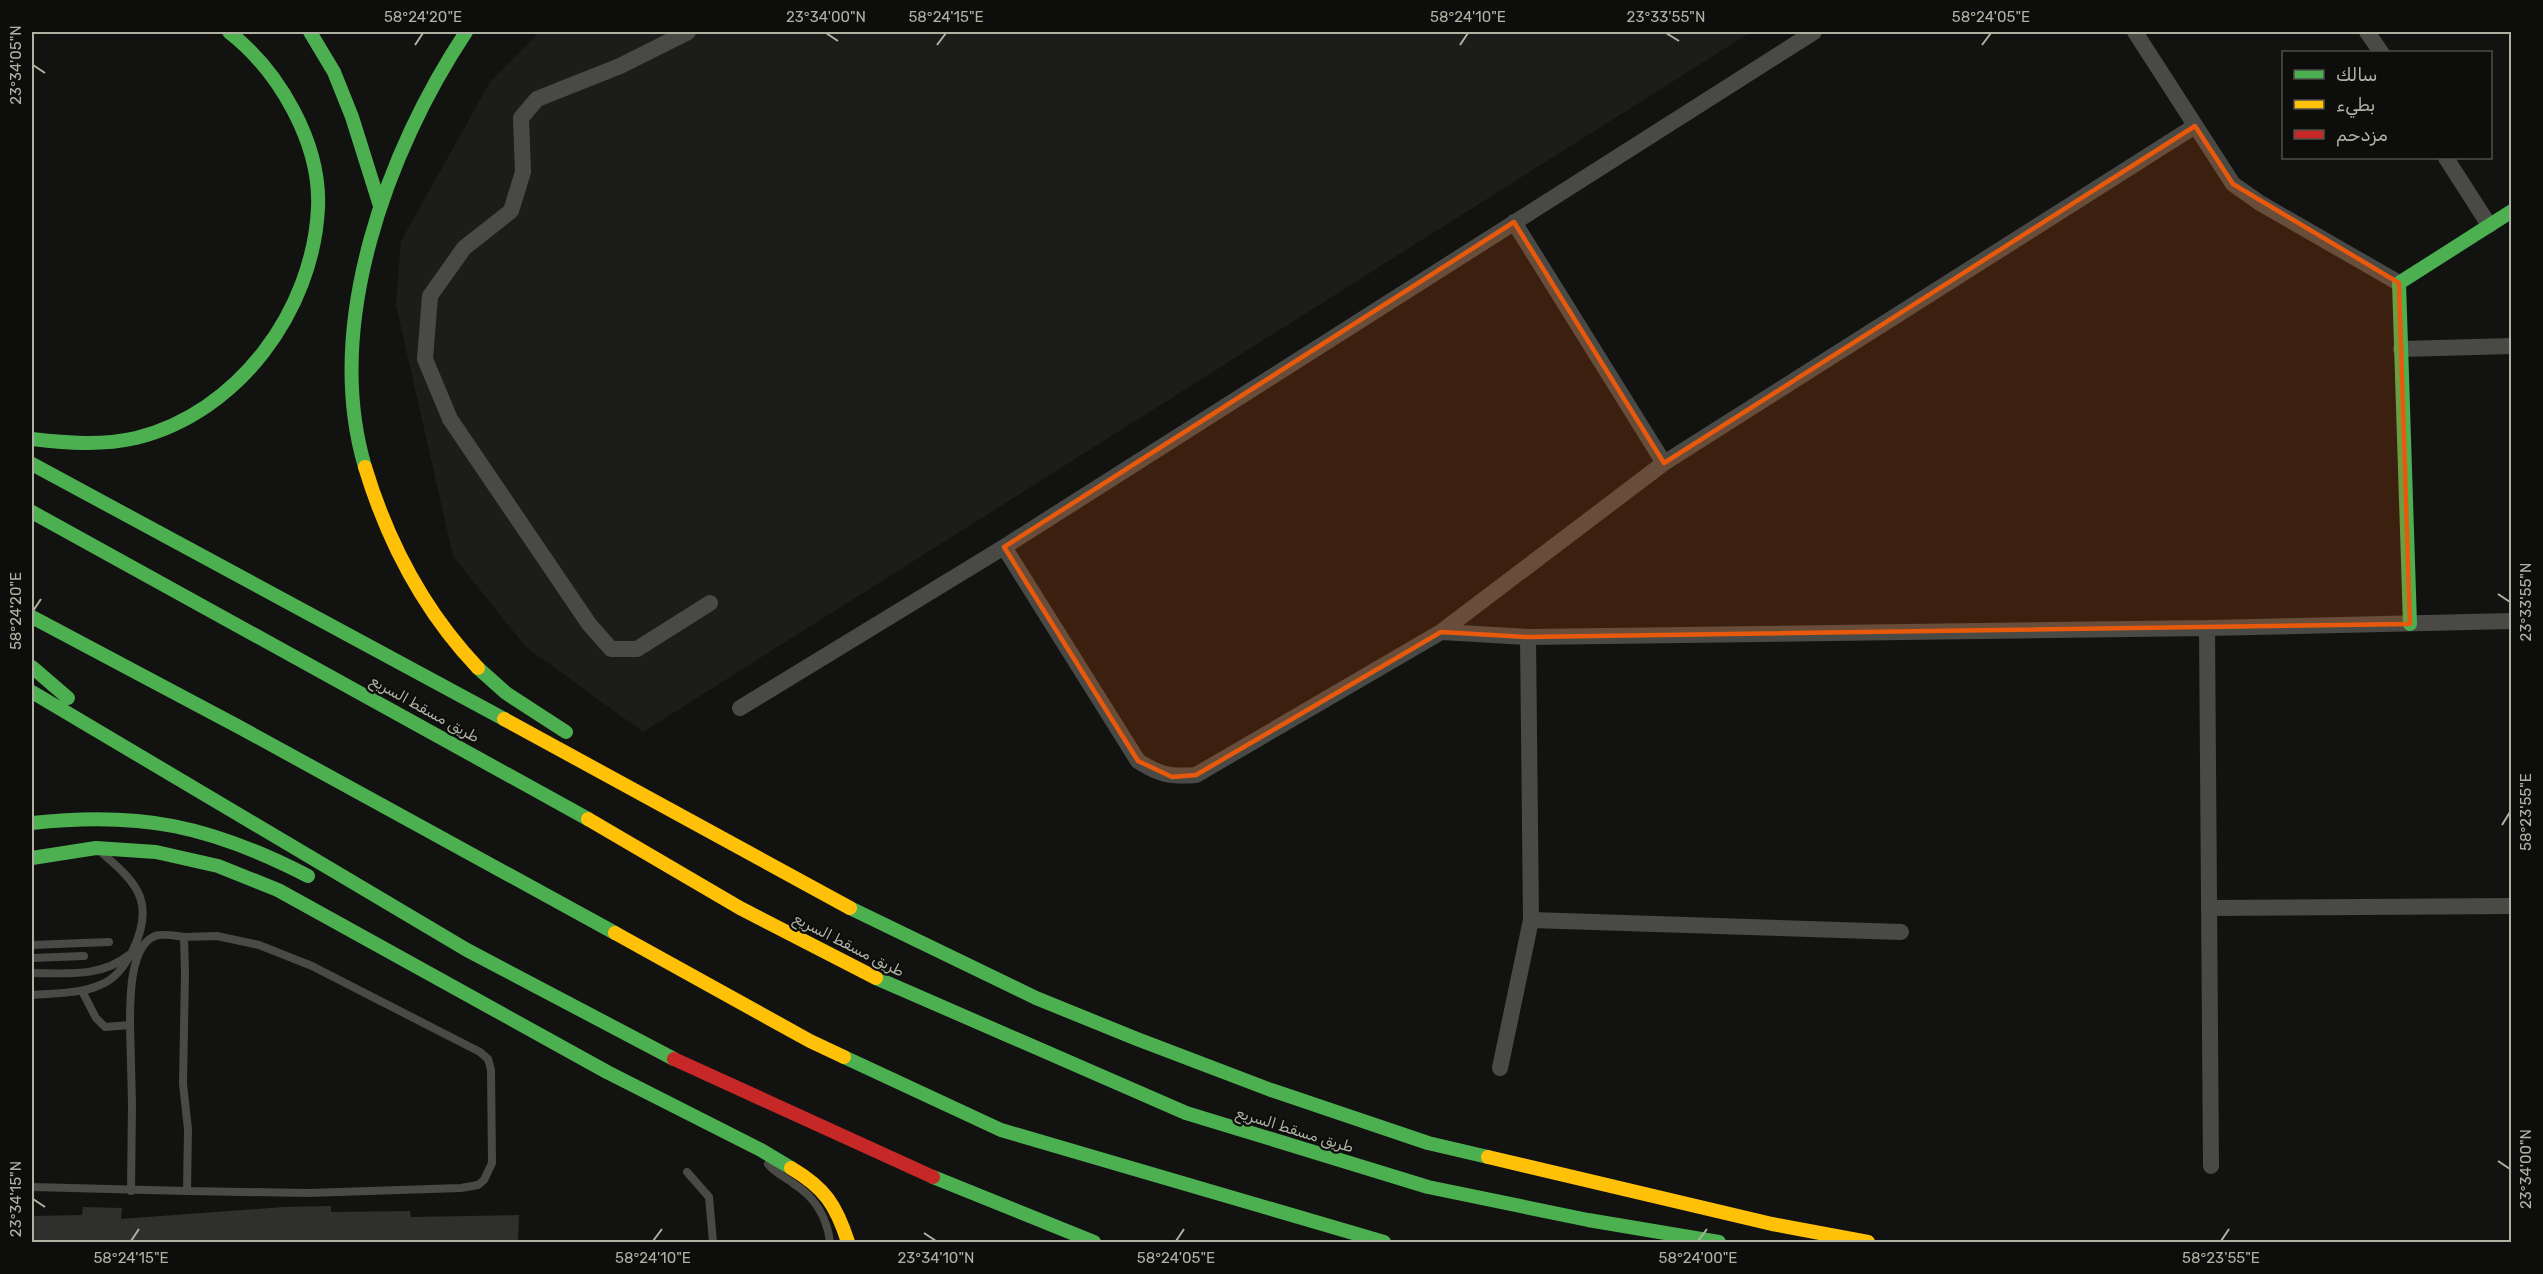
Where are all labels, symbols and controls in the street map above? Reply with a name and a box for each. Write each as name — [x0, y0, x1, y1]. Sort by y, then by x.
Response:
text: 58°24'20"E — [384, 8, 462, 26]
text: 23°34'00"N — [786, 8, 866, 26]
text: 58°24'15"E — [908, 8, 984, 26]
text: 58°24'10"E — [1430, 8, 1506, 26]
text: 23°33'55"N — [1627, 8, 1705, 26]
text: 58°24'05"E — [1952, 8, 2030, 26]
text: 23°34'05"N — [7, 25, 25, 105]
legend — [2282, 51, 2492, 159]
text: سالك — [2336, 64, 2377, 86]
text: بطيء — [2336, 94, 2375, 118]
text: مزدحم — [2336, 124, 2388, 147]
text: 23°33'55"N — [2517, 563, 2535, 641]
text: 58°24'20"E — [7, 572, 25, 650]
street label: طريق مسقط السريع — [366, 672, 483, 748]
text: 58°23'55"E — [2517, 773, 2535, 851]
street label: طريق مسقط السريع — [790, 909, 907, 982]
street label: طريق مسقط السريع — [1234, 1104, 1356, 1158]
text: 23°34'00"N — [2517, 1129, 2535, 1209]
text: 23°34'15"N — [7, 1161, 25, 1237]
text: 58°24'15"E — [93, 1249, 169, 1267]
text: 58°24'10"E — [615, 1249, 691, 1267]
text: 23°34'10"N — [898, 1249, 974, 1267]
text: 58°24'05"E — [1137, 1249, 1215, 1267]
text: 58°24'00"E — [1659, 1249, 1737, 1267]
text: 58°23'55"E — [2182, 1249, 2260, 1267]

